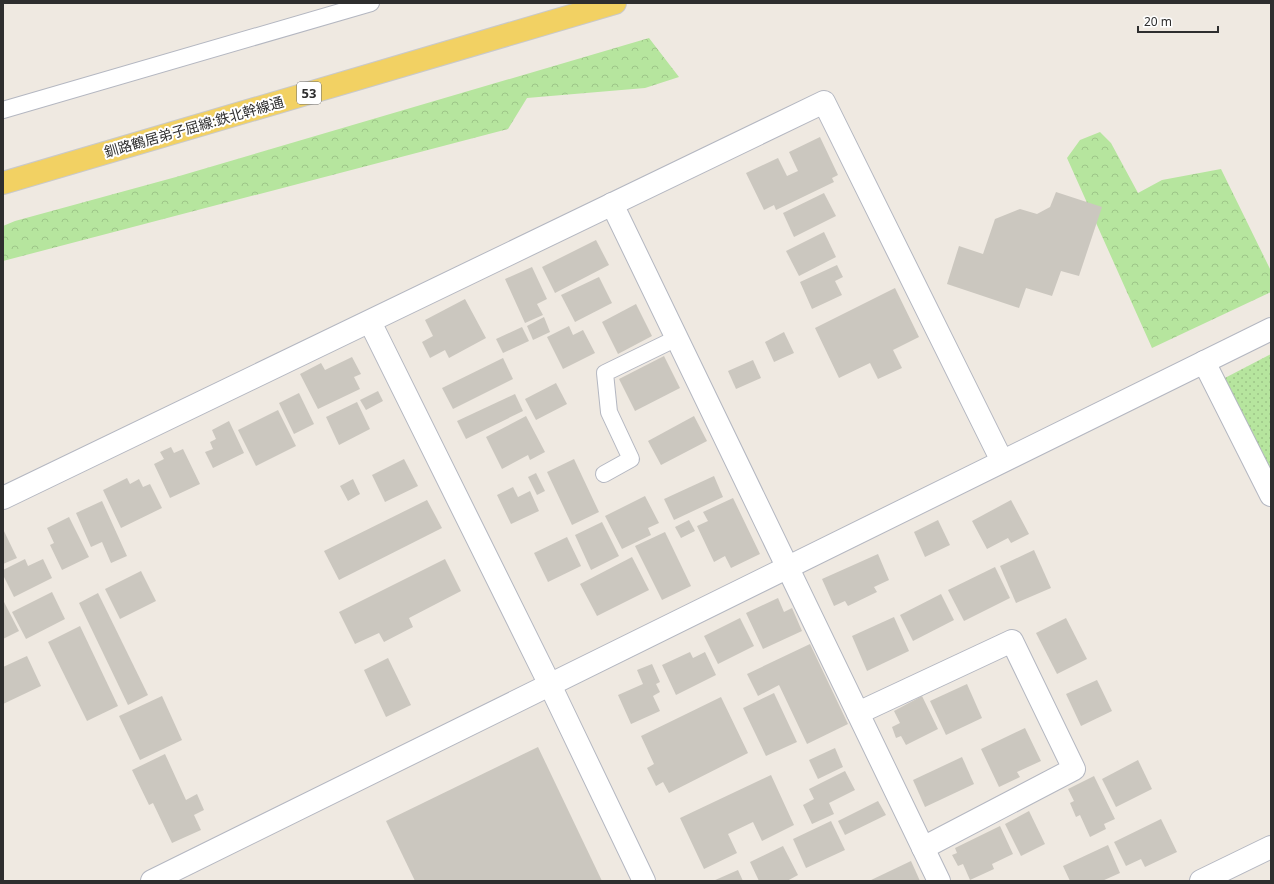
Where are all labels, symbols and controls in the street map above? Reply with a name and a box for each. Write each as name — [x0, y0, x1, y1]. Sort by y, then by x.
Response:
scale bar — [1138, 8, 1218, 34]
text: 20 m — [1144, 13, 1172, 30]
road number: 53 — [297, 82, 321, 104]
street label: 釧路鶴居弟子屈線:鉄北幹線通 — [102, 92, 286, 161]

